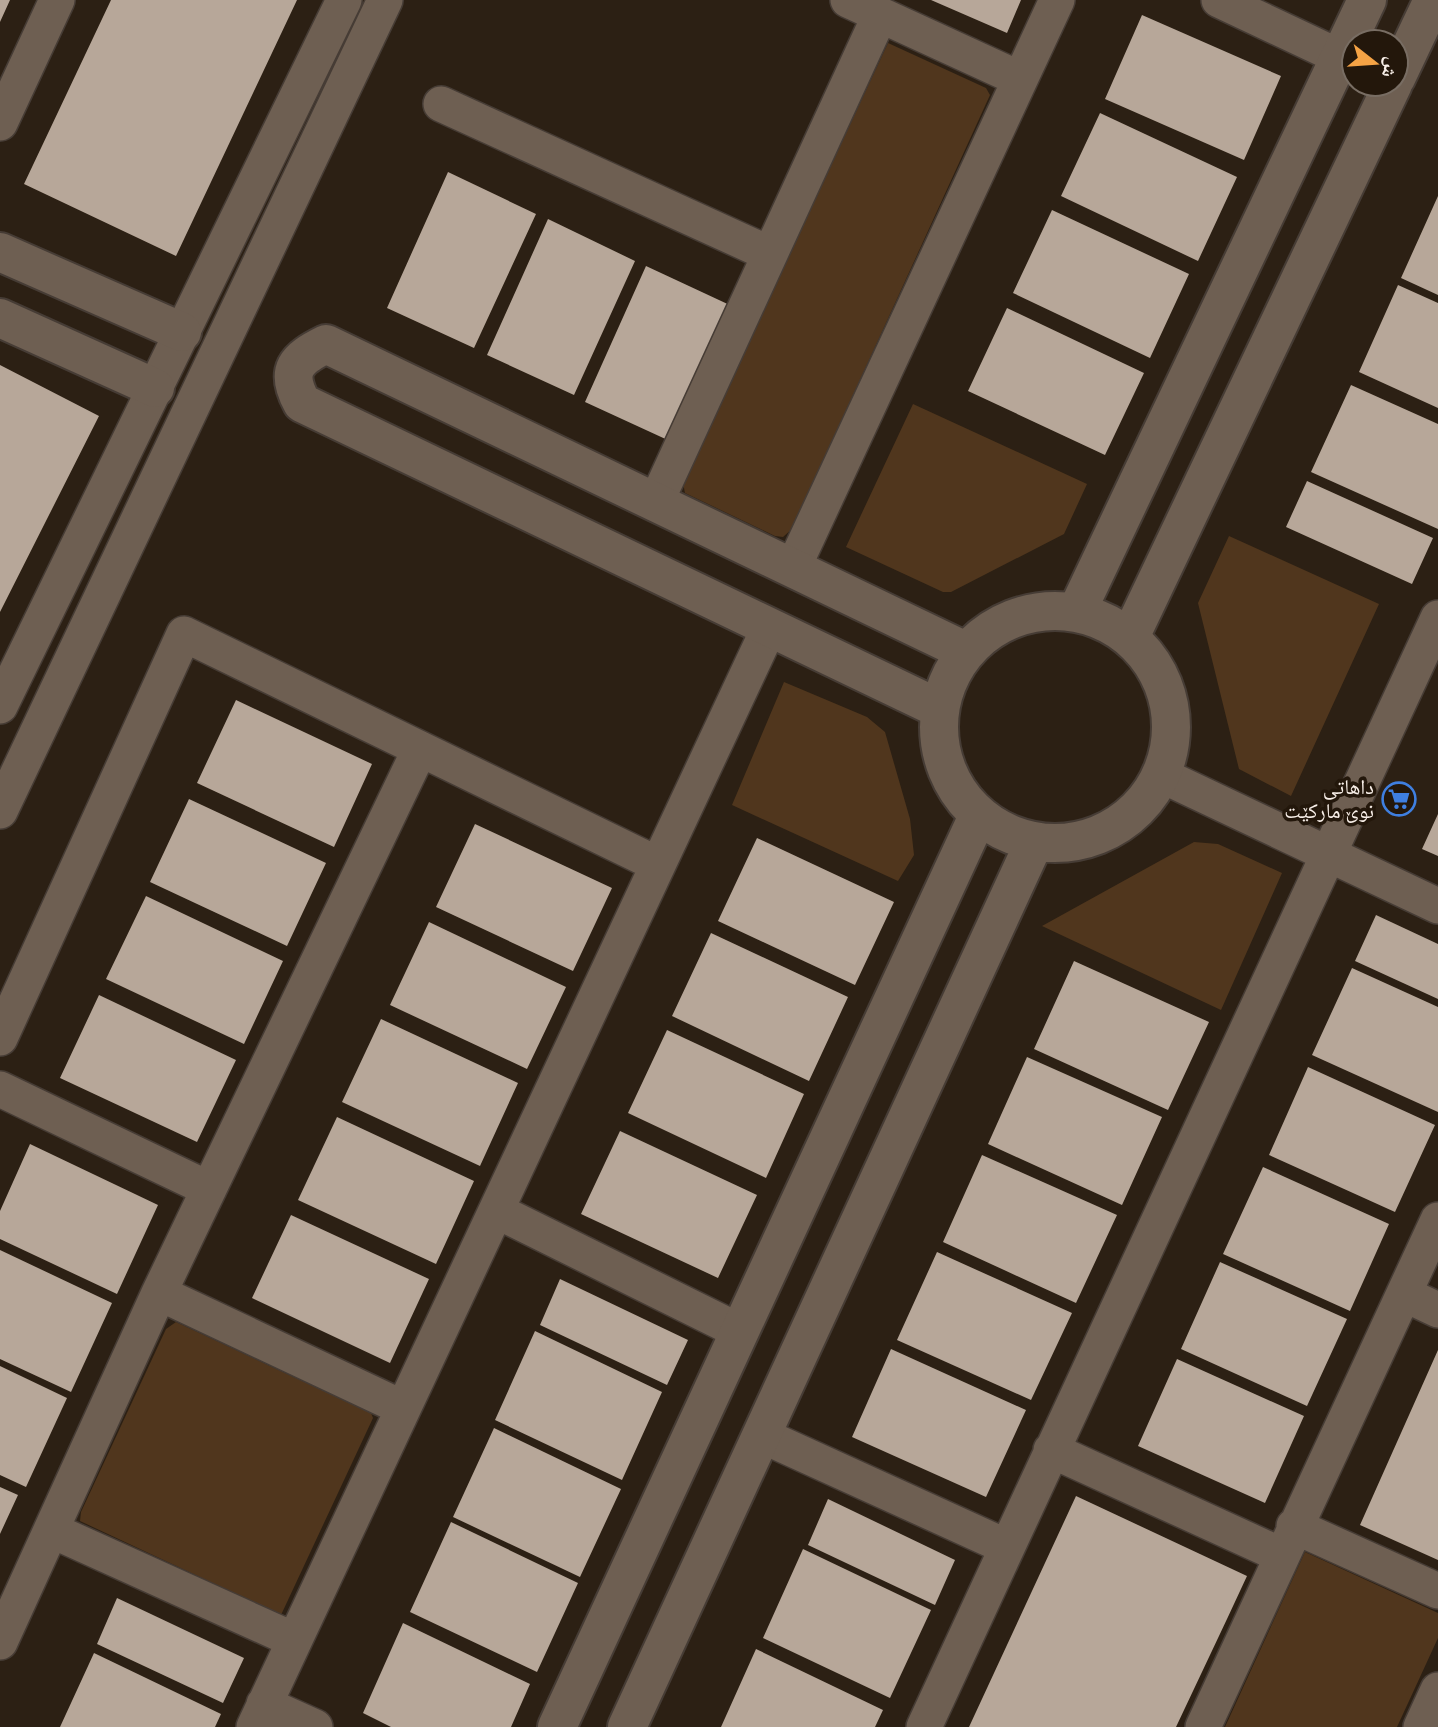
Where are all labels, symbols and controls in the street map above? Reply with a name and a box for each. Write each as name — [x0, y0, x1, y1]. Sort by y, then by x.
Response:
north arrow — [1340, 28, 1410, 98]
text: ش — [1377, 55, 1405, 81]
place label: داهاتی نوێ مارکێت — [1284, 774, 1374, 823]
supermarket icon: داهاتی نوێ مارکێت — [1380, 780, 1418, 818]

